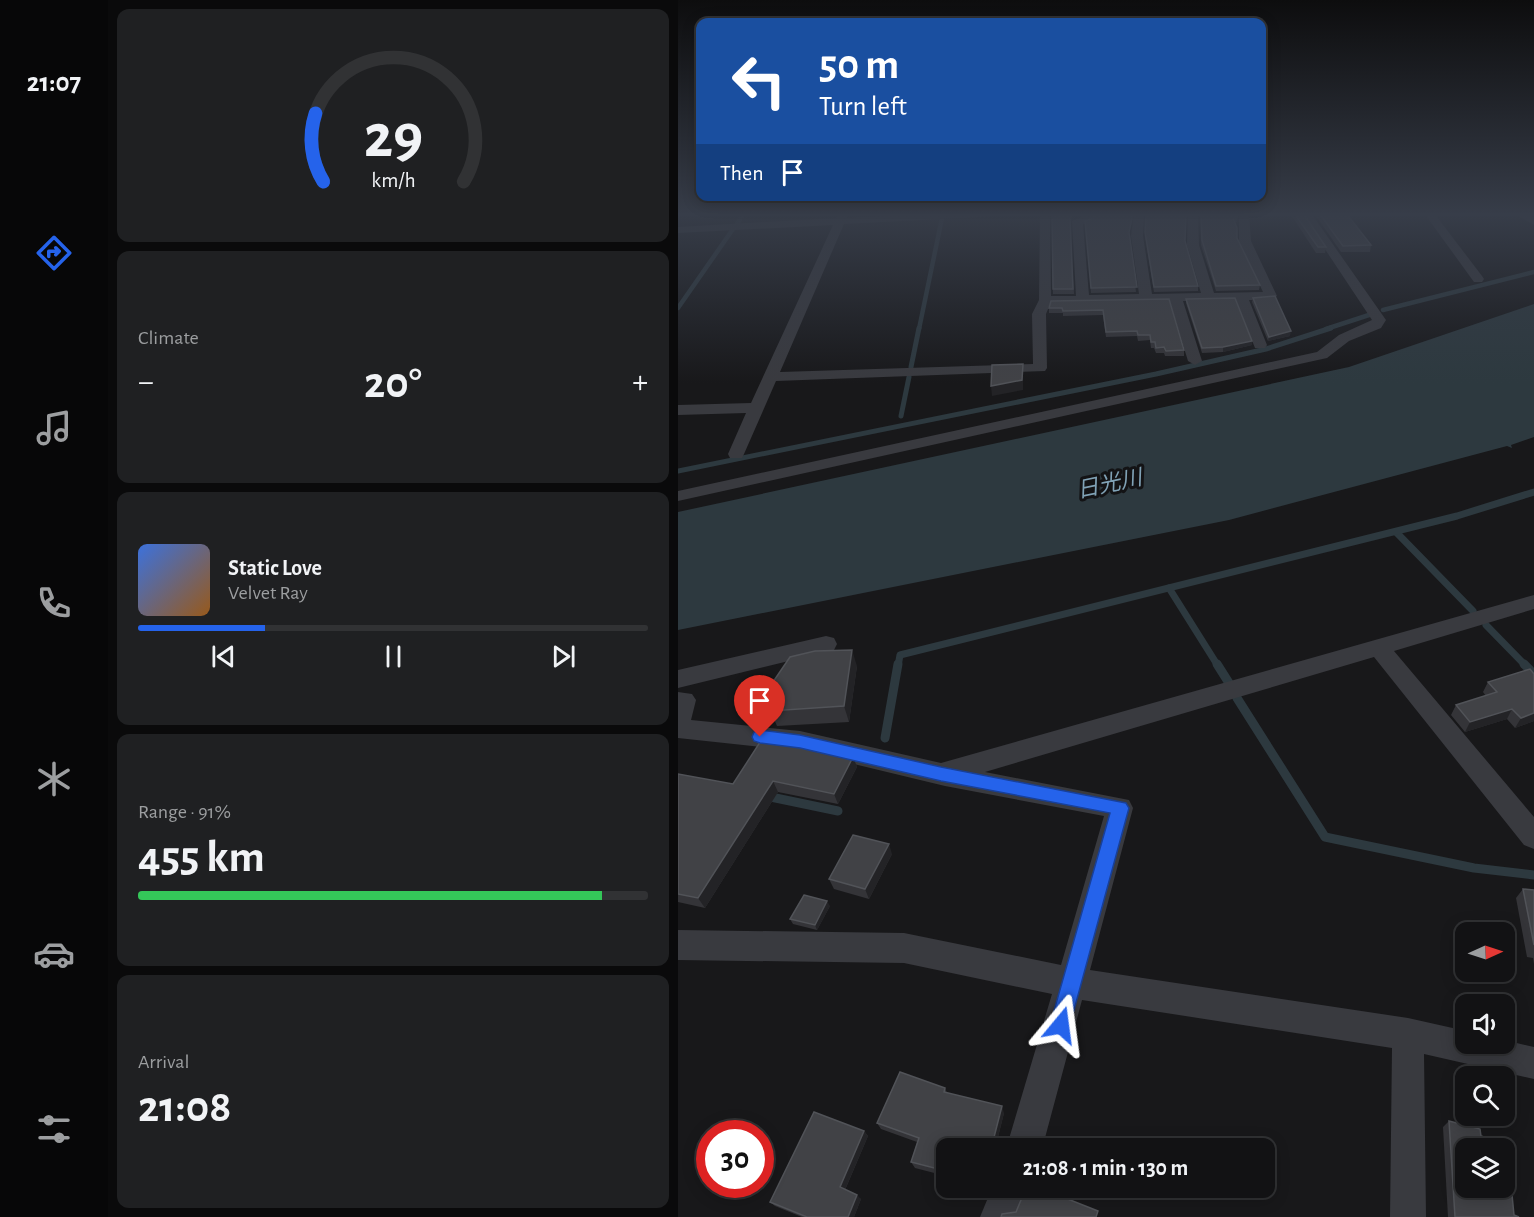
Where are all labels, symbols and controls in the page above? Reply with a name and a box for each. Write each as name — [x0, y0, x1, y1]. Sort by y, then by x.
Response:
icon: left — [720, 42, 798, 120]
text: 50 m — [819, 44, 899, 86]
text: 21:07 — [27, 69, 81, 96]
text: Turn left — [819, 93, 907, 120]
text: 29 — [363, 106, 423, 168]
icon: arrive — [776, 156, 809, 189]
text: Then — [720, 162, 764, 184]
text: km/h — [371, 171, 415, 192]
icon: directions — [33, 232, 75, 274]
text: Climate — [138, 328, 199, 348]
text: 20° — [364, 361, 422, 406]
text: − — [138, 366, 154, 399]
text: + — [632, 366, 648, 399]
icon: music — [33, 407, 75, 449]
water label: 日光川 — [1074, 465, 1146, 502]
text: Static Love — [228, 557, 322, 579]
icon: phone — [33, 582, 75, 624]
text: Velvet Ray — [228, 583, 308, 603]
icon: previous — [207, 640, 240, 673]
icon: pause — [377, 640, 410, 673]
icon: next — [547, 640, 580, 673]
pin — [734, 675, 785, 737]
icon: arrive — [743, 684, 776, 717]
icon: climate — [33, 758, 75, 800]
text: Range · 91% — [138, 802, 231, 822]
text: 455 km — [138, 835, 265, 880]
north arrow — [1455, 922, 1515, 982]
map controls — [1455, 922, 1515, 1198]
icon: car — [33, 933, 75, 975]
position arrow — [1029, 993, 1093, 1057]
button: sound — [1455, 994, 1515, 1054]
text: Arrival — [138, 1052, 189, 1072]
button: search — [1455, 1066, 1515, 1126]
text: 21:08 — [138, 1085, 231, 1130]
icon: filters — [33, 1108, 75, 1150]
speed limit sign: 30 — [696, 1120, 774, 1198]
button: layers — [1455, 1138, 1515, 1198]
text: 21:08 · 1 min · 130 m — [1023, 1157, 1188, 1179]

